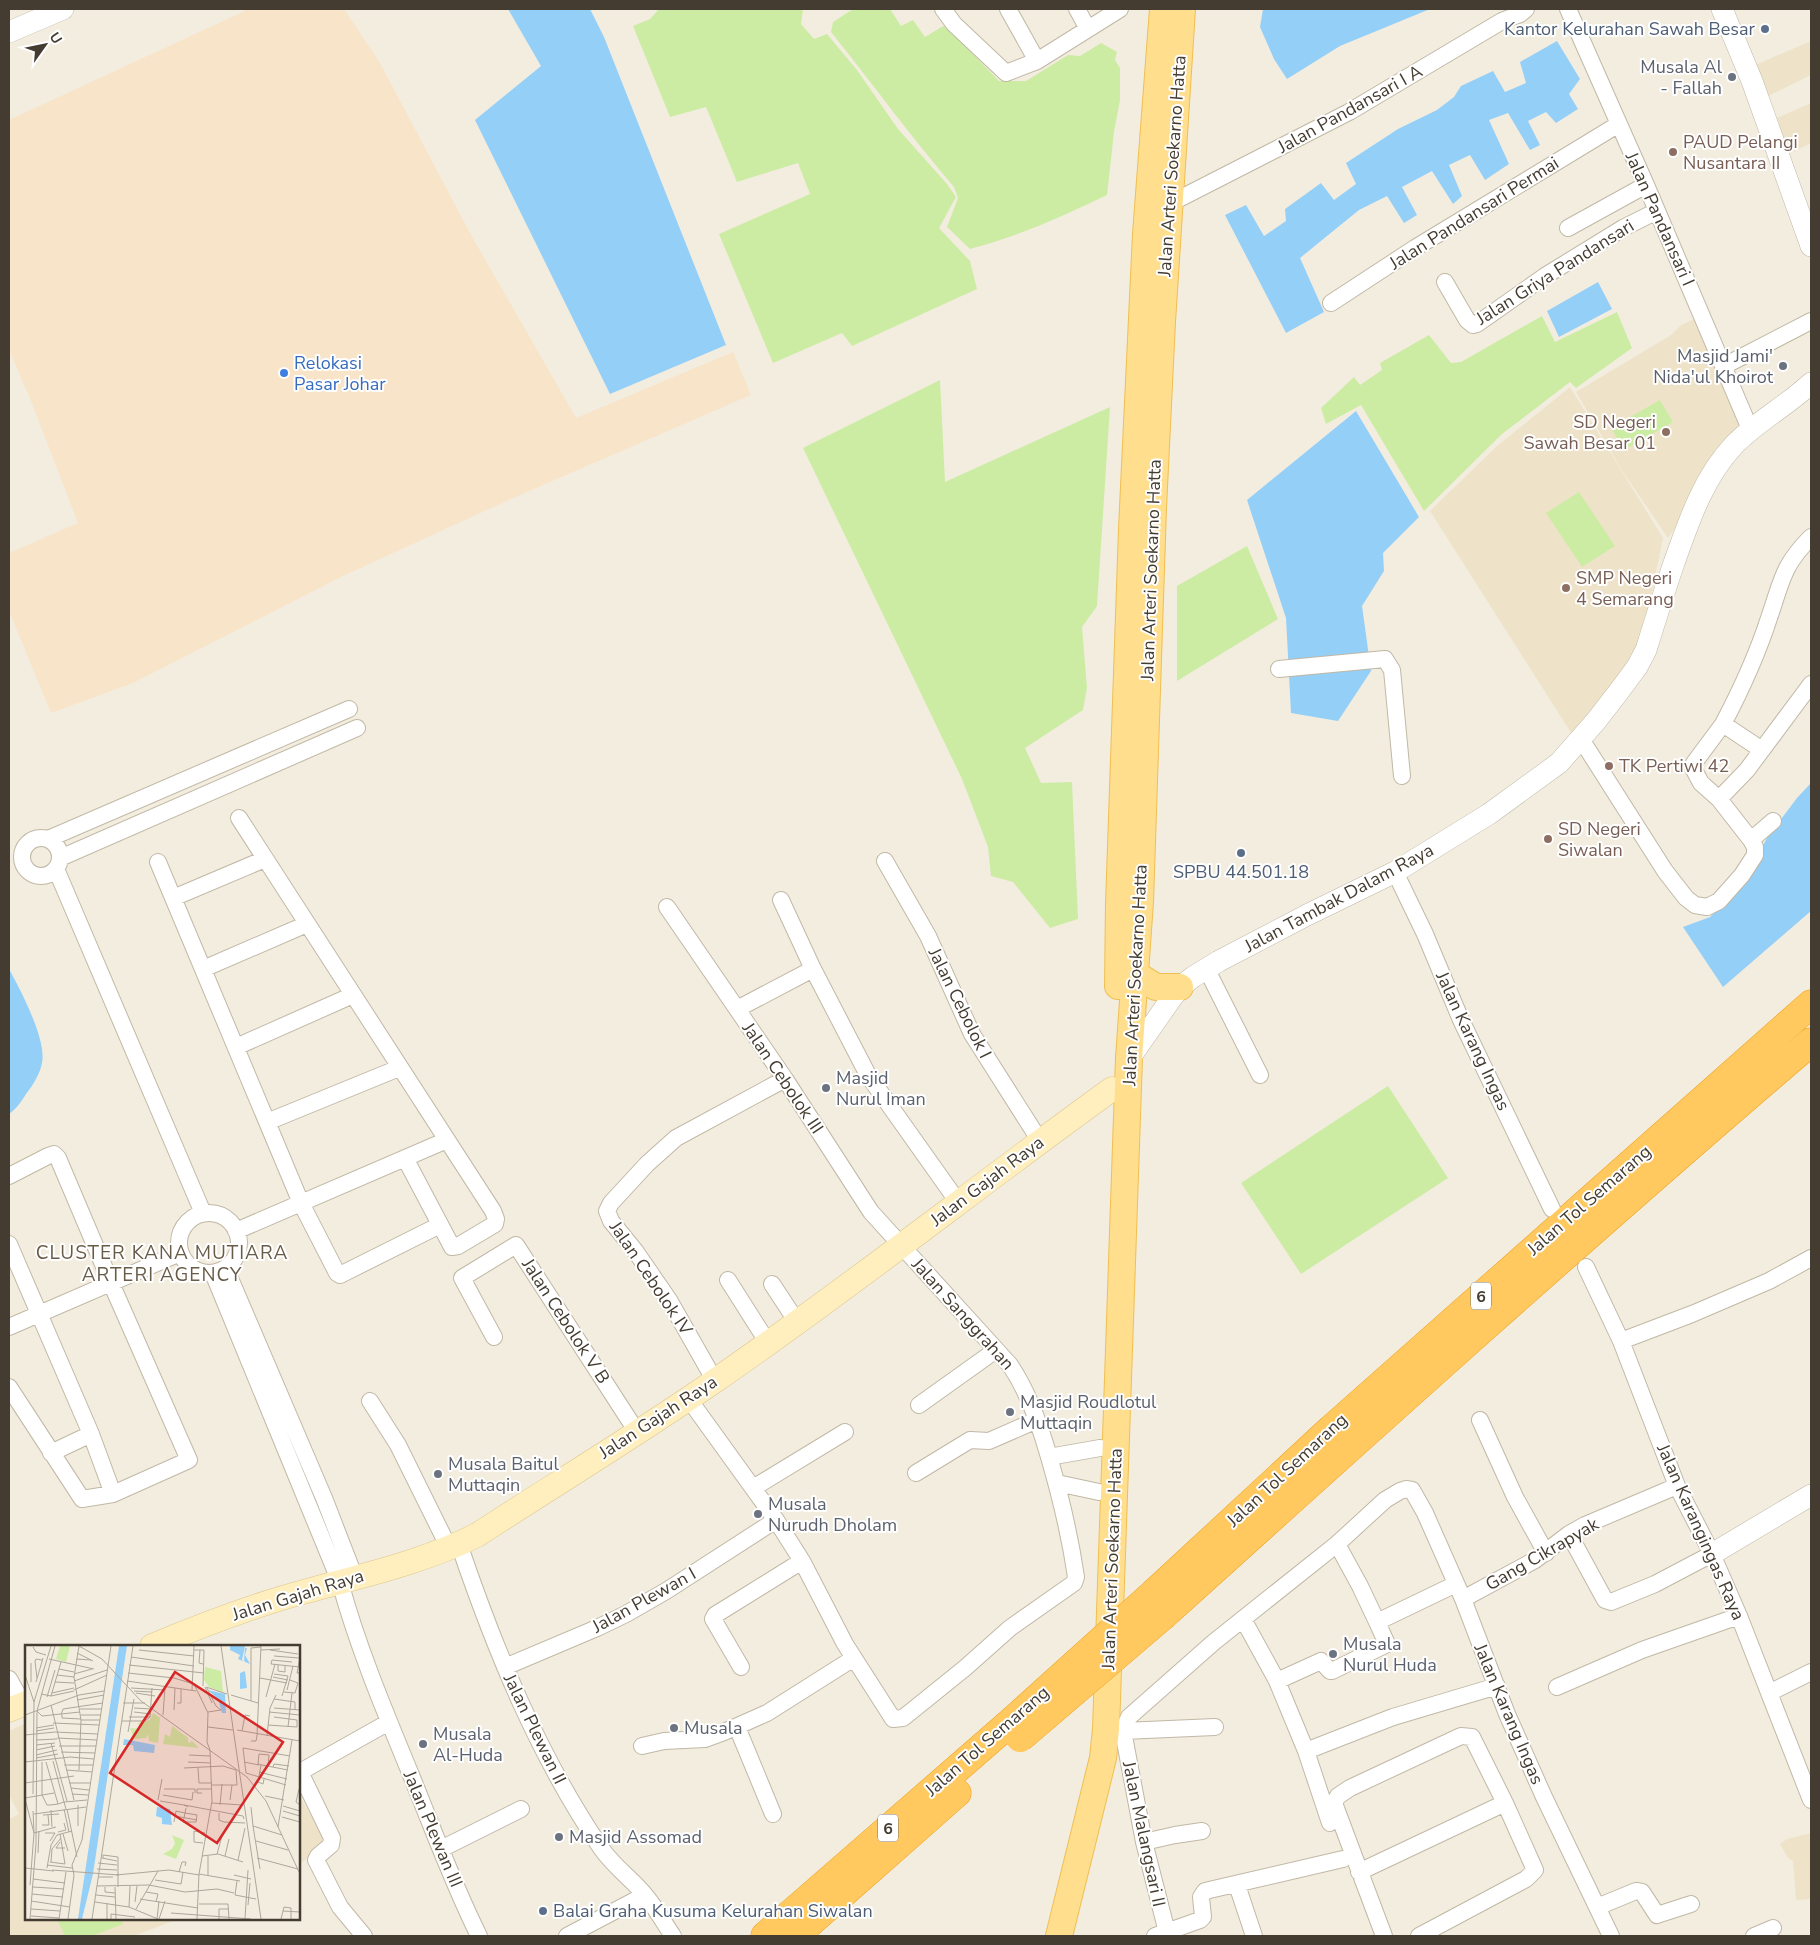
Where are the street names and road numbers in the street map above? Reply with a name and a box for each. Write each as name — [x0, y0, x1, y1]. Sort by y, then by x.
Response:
street label: Jalan Arteri Soekarno Hatta — [1152, 55, 1192, 278]
street label: Jalan Pandansari I A — [1273, 59, 1427, 159]
street label: Jalan Pandansari I — [1619, 147, 1700, 290]
street label: Jalan Pandansari Permai — [1384, 151, 1563, 276]
street label: Jalan Griya Pandansari — [1471, 214, 1638, 331]
street label: Jalan Arteri Soekarno Hatta — [1135, 459, 1167, 682]
street label: Jalan Tambak Dalam Raya — [1239, 838, 1438, 959]
street label: Jalan Arteri Soekarno Hatta — [1117, 864, 1153, 1087]
street label: Jalan Cebolok I — [922, 943, 997, 1062]
street label: Jalan Karang Ingas — [1430, 967, 1516, 1114]
street label: Jalan Cebolok III — [736, 1017, 829, 1138]
street label: Jalan Gajah Raya — [925, 1130, 1049, 1232]
street label: Jalan Tol Semarang — [1521, 1140, 1656, 1261]
street label: Jalan Cebolok IV — [603, 1216, 698, 1340]
street label: Jalan Sanggrahan — [906, 1252, 1020, 1375]
street label: Jalan Cebolok V B — [516, 1253, 615, 1388]
road number: 6 — [1471, 1282, 1491, 1310]
street label: Jalan Gajah Raya — [593, 1370, 722, 1465]
street label: Jalan Tol Semarang — [1221, 1408, 1353, 1533]
street label: Jalan Karangingas Raya — [1651, 1439, 1751, 1624]
street label: Jalan Arteri Soekarno Hatta — [1096, 1448, 1128, 1671]
street label: Gang Cikrapyak — [1481, 1511, 1604, 1596]
street label: Jalan Plewan I — [587, 1562, 700, 1639]
street label: Jalan Gajah Raya — [228, 1564, 367, 1627]
street label: Jalan Karang Ingas — [1468, 1639, 1549, 1788]
street label: Jalan Plewan II — [498, 1669, 572, 1788]
street label: Jalan Tol Semarang — [919, 1681, 1054, 1802]
street label: Jalan Malangsari II — [1117, 1758, 1171, 1909]
street label: Jalan Plewan III — [397, 1766, 468, 1891]
road number: 6 — [878, 1815, 898, 1842]

